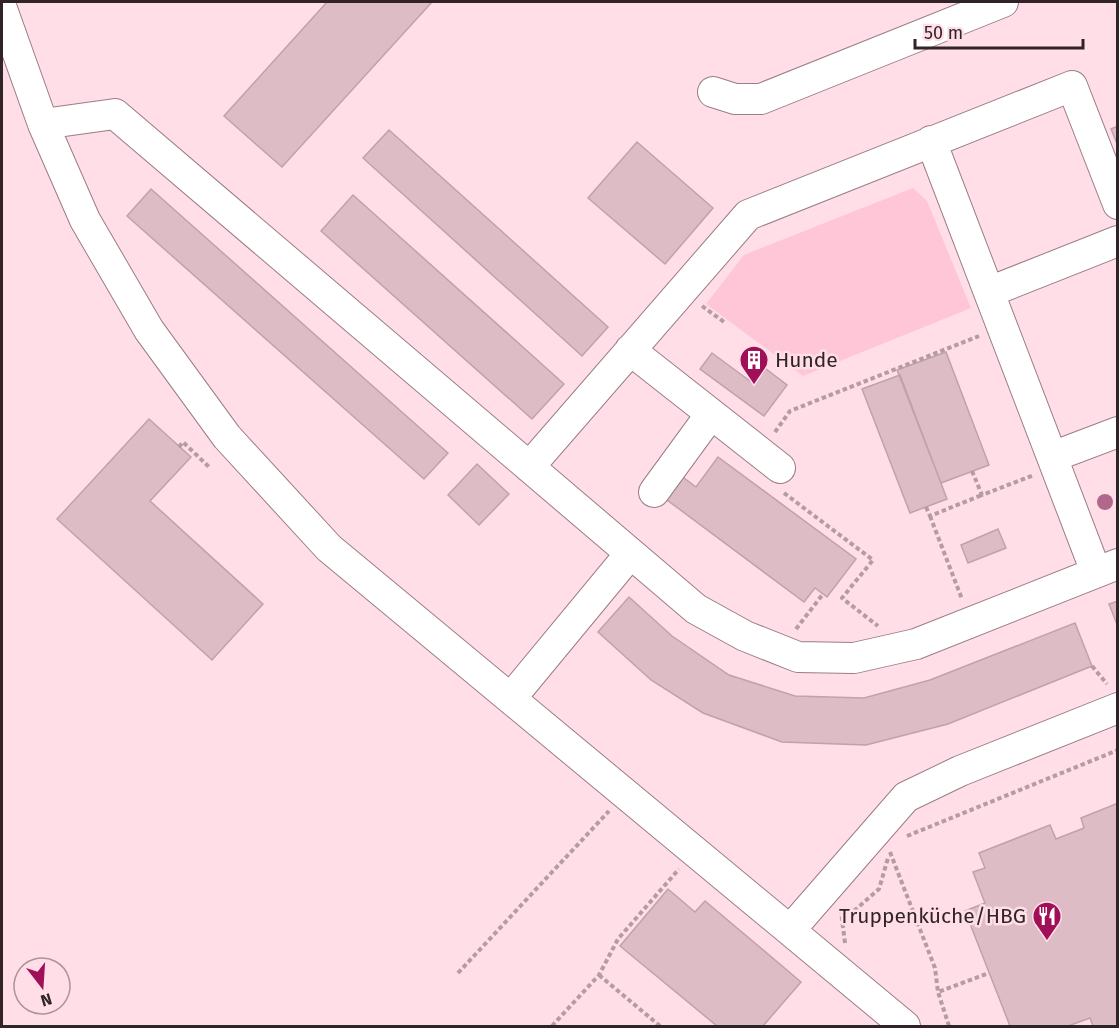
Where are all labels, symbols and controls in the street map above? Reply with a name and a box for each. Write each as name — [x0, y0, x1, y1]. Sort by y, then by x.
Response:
scale bar — [915, 12, 1083, 50]
text: 50 m — [924, 22, 963, 44]
building icon: Hunde — [738, 344, 770, 386]
place label: Hunde — [775, 347, 838, 373]
restaurant icon: Truppenküche/HBG — [1031, 900, 1063, 942]
place label: Truppenküche/HBG — [839, 903, 1026, 929]
north arrow — [12, 956, 72, 1016]
text: N — [38, 989, 54, 1011]

